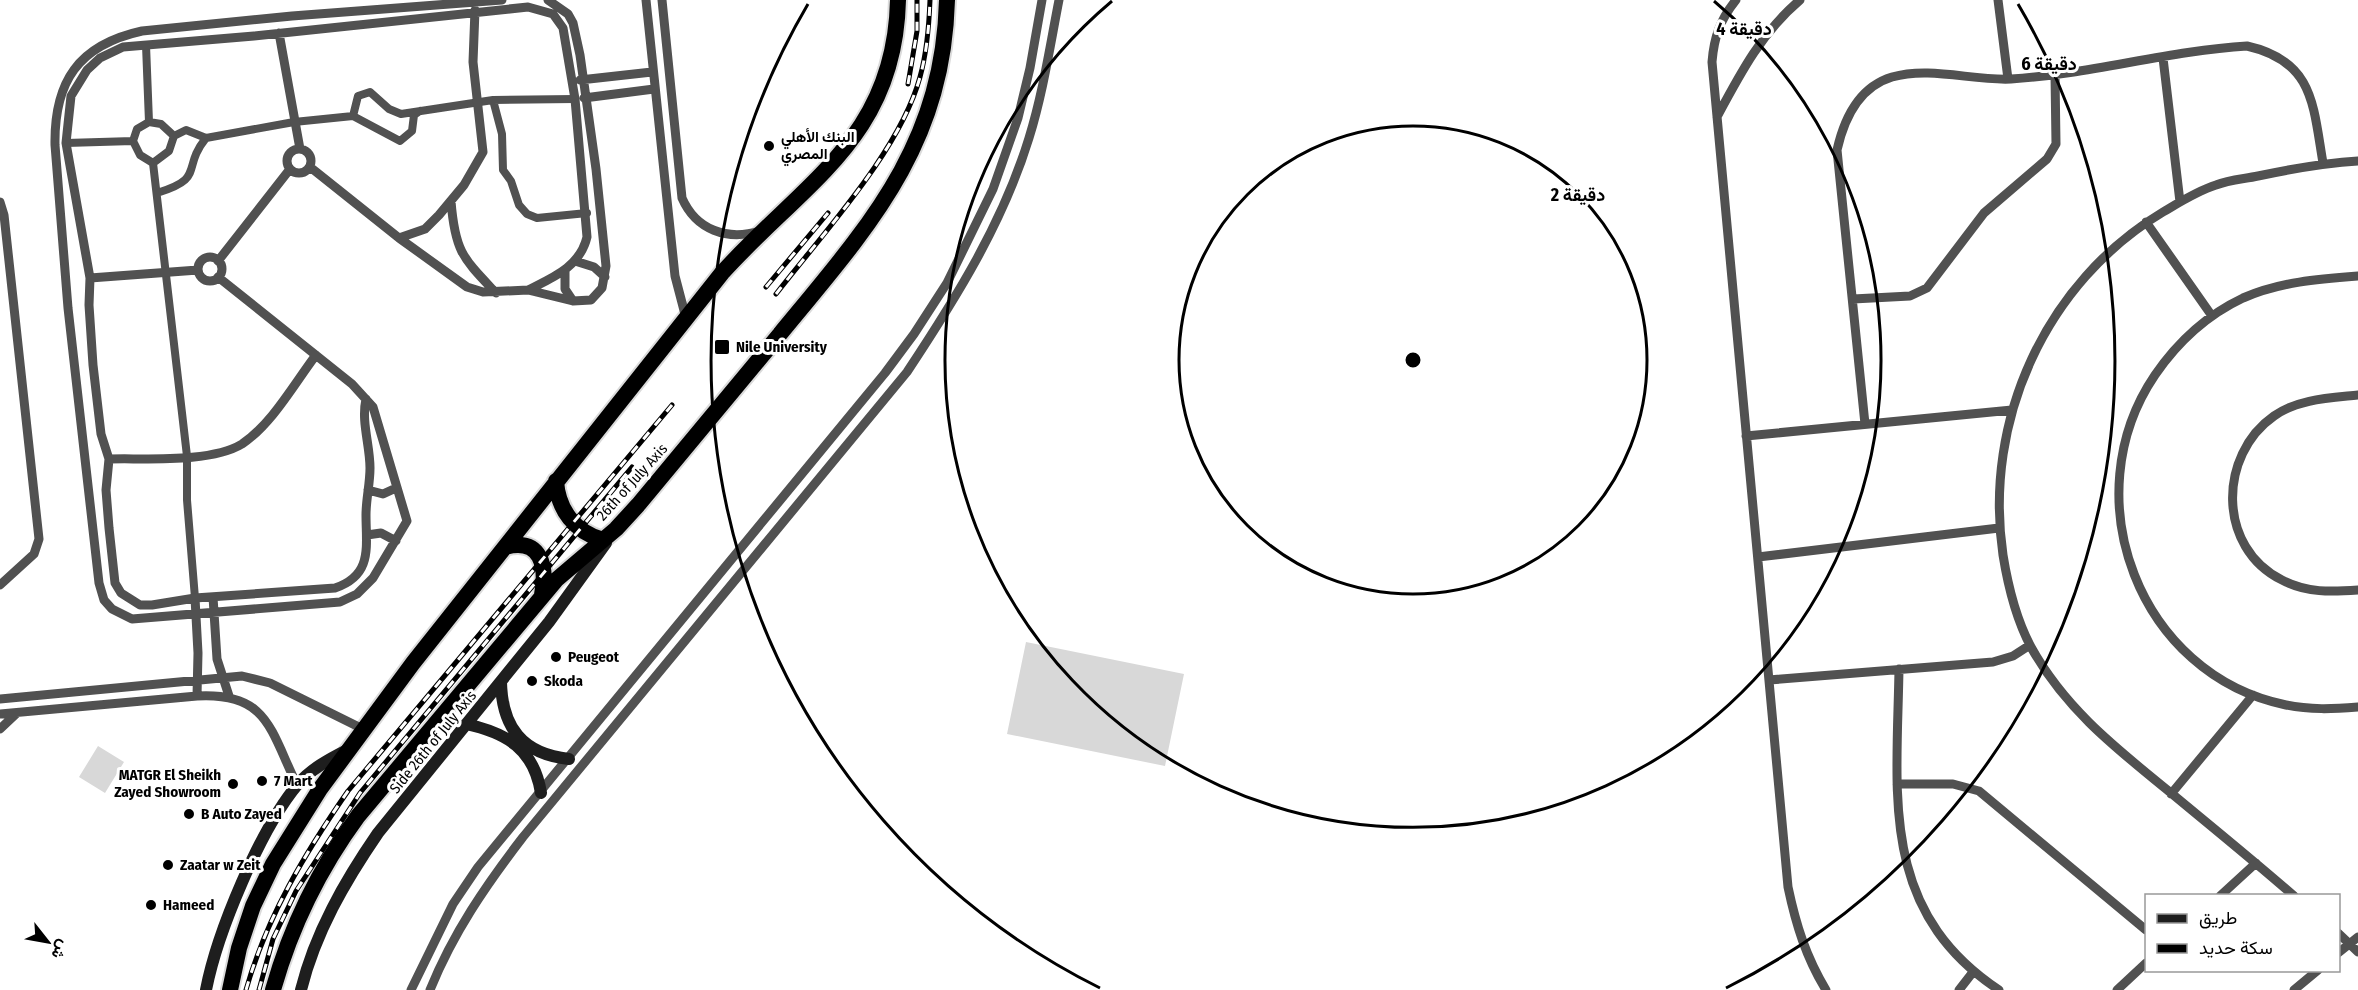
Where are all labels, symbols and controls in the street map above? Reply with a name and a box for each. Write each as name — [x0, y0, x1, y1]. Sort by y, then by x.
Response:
text: 4 دقيقة — [1716, 18, 1772, 40]
text: 6 دقيقة — [2021, 53, 2077, 75]
place label: البنك الأهلي المصري — [781, 128, 855, 167]
marker: البنك الأهلي المصري — [762, 139, 776, 153]
text: 2 دقيقة — [1550, 184, 1605, 206]
marker: Nile University — [713, 338, 731, 356]
place label: Nile University — [736, 338, 828, 356]
centre of rings — [1403, 350, 1423, 370]
street label: 26th of July Axis — [593, 440, 671, 524]
place label: Peugeot — [568, 648, 620, 666]
marker: Peugeot — [549, 650, 563, 664]
place label: Skoda — [544, 672, 583, 690]
marker: Skoda — [525, 674, 539, 688]
street label: Side 26th of July Axis — [386, 687, 480, 797]
place label: MATGR El Sheikh Zayed Showroom — [114, 766, 221, 801]
place label: 7 Mart — [274, 772, 313, 790]
marker: 7 Mart — [255, 774, 269, 788]
marker: MATGR El Sheikh Zayed Showroom — [226, 777, 240, 791]
place label: B Auto Zayed — [201, 805, 282, 823]
marker: B Auto Zayed — [182, 807, 196, 821]
place label: Zaatar w Zeit — [180, 856, 261, 874]
marker: Zaatar w Zeit — [161, 858, 175, 872]
legend — [2145, 894, 2340, 972]
place label: Hameed — [163, 896, 214, 914]
marker: Hameed — [144, 898, 158, 912]
text: طريق — [2199, 907, 2237, 929]
north arrow — [18, 912, 78, 972]
text: ش — [47, 936, 74, 963]
text: سكة حديد — [2199, 937, 2273, 959]

